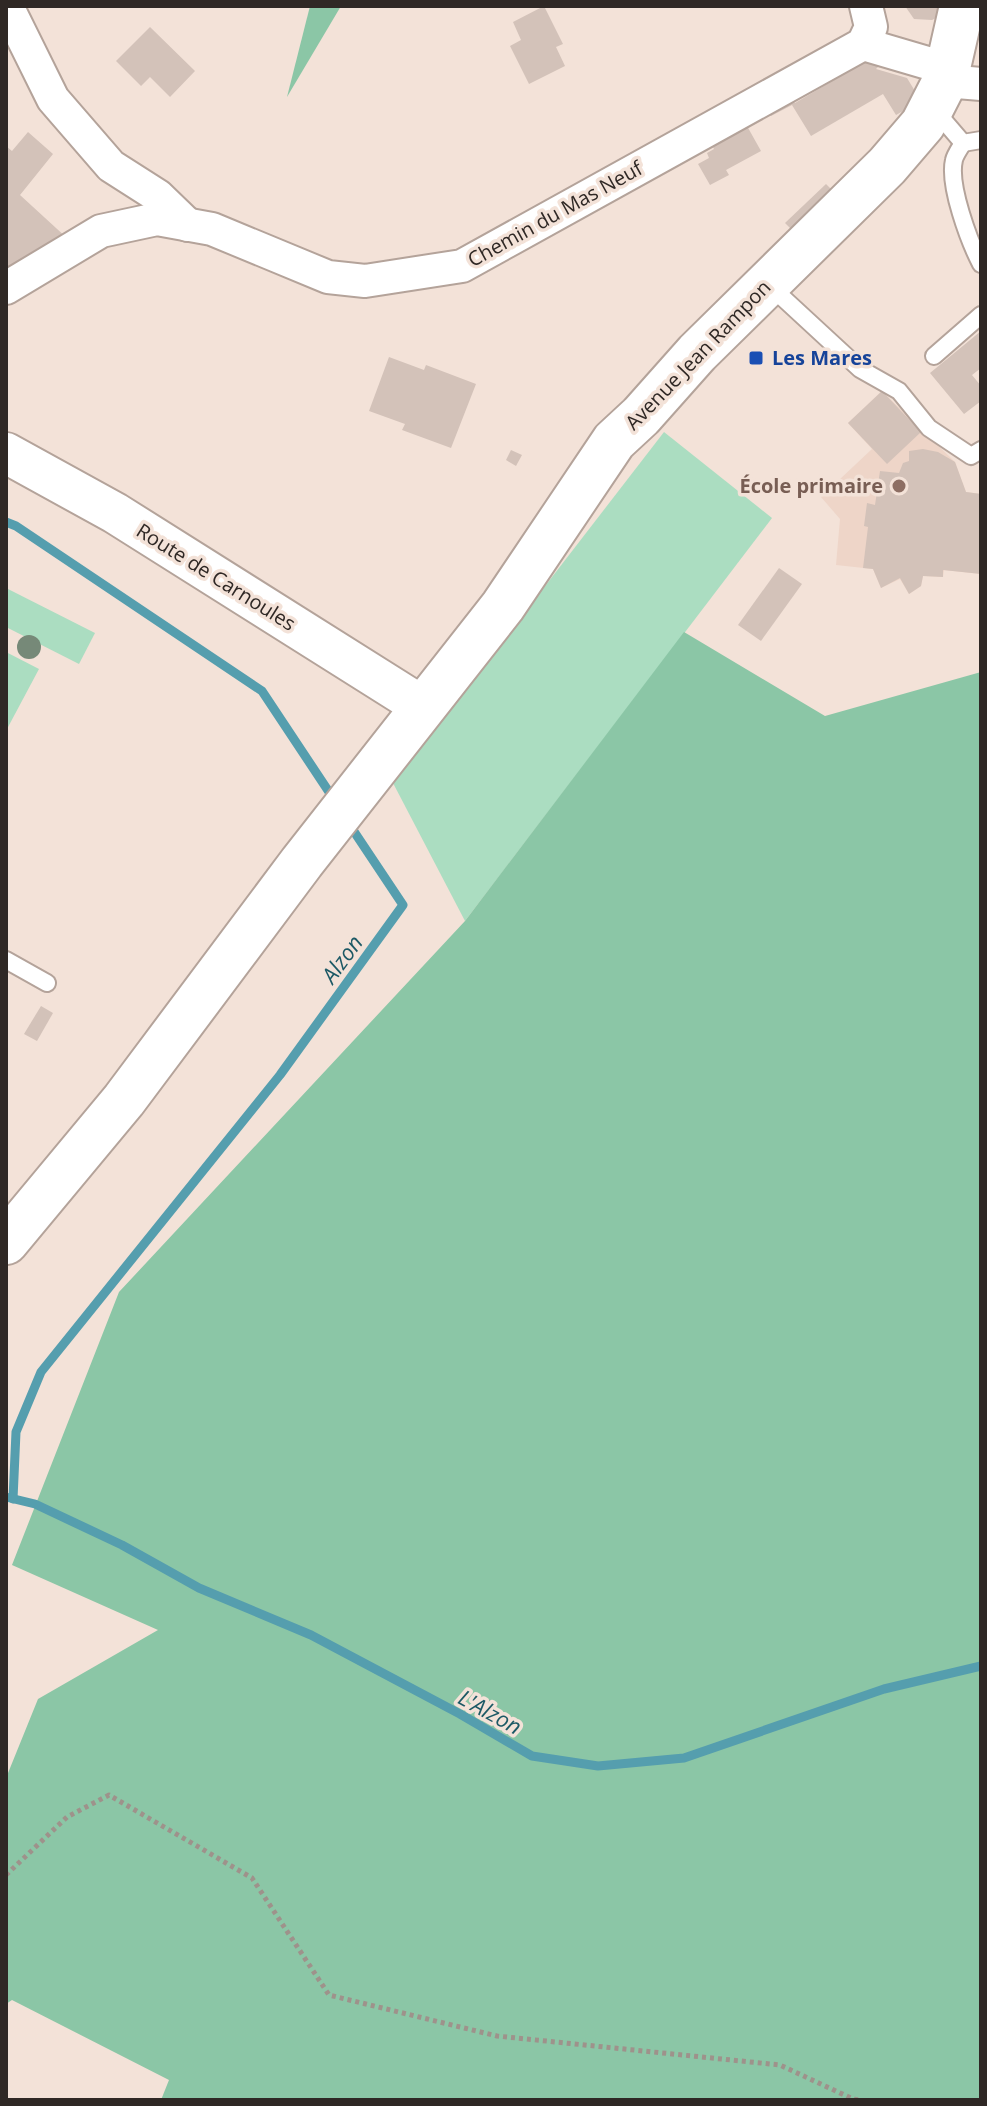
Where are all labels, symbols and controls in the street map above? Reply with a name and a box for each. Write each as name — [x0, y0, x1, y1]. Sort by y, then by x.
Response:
street label: Chemin du Mas Neuf — [463, 154, 648, 273]
street label: Avenue Jean Rampon — [619, 274, 776, 435]
place label: Les Mares — [772, 344, 872, 371]
marker: Les Mares — [747, 349, 765, 367]
place label: École primaire — [739, 472, 883, 499]
marker: École primaire — [890, 477, 908, 495]
street label: Route de Carnoules — [131, 517, 301, 637]
water label: Alzon — [312, 928, 369, 990]
water label: L'Alzon — [453, 1682, 527, 1741]

